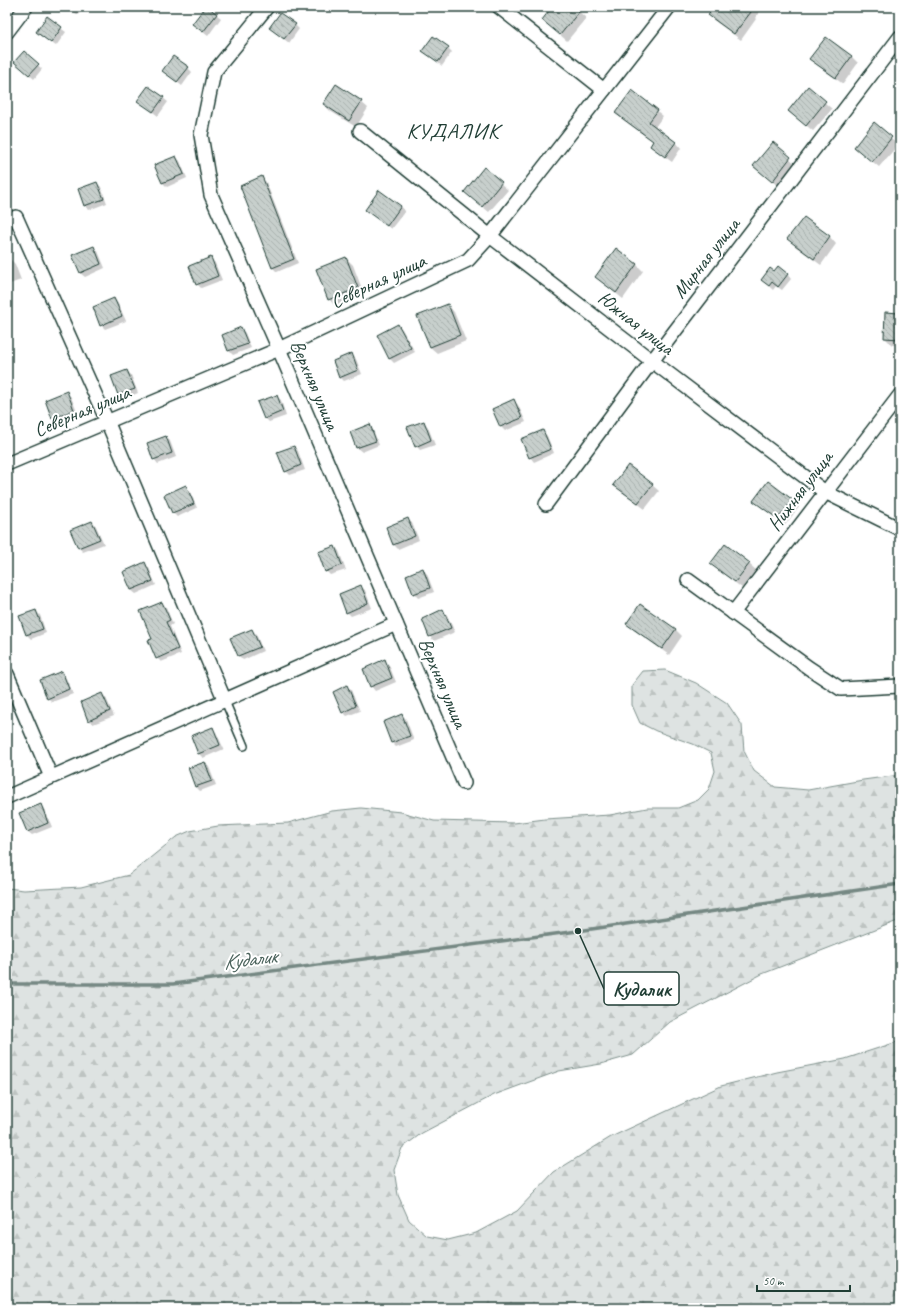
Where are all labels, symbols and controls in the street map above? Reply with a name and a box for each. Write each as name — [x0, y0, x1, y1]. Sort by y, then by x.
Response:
district label: КУДАЛИК — [406, 117, 503, 145]
street label: Мирная улица — [667, 211, 746, 303]
street label: Северная улица — [326, 248, 431, 314]
street label: Южная улица — [593, 285, 681, 362]
street label: Верхняя улица — [285, 336, 346, 436]
street label: Северная улица — [30, 379, 135, 442]
street label: Нижняя улица — [762, 445, 839, 536]
street label: Верхняя улица — [413, 634, 474, 734]
water label: Кудалик — [222, 942, 281, 975]
callout: Кудалик — [604, 972, 679, 1005]
text: Кудалик — [613, 976, 672, 1002]
scale bar — [757, 1267, 850, 1293]
text: 50 m — [763, 1273, 785, 1289]

